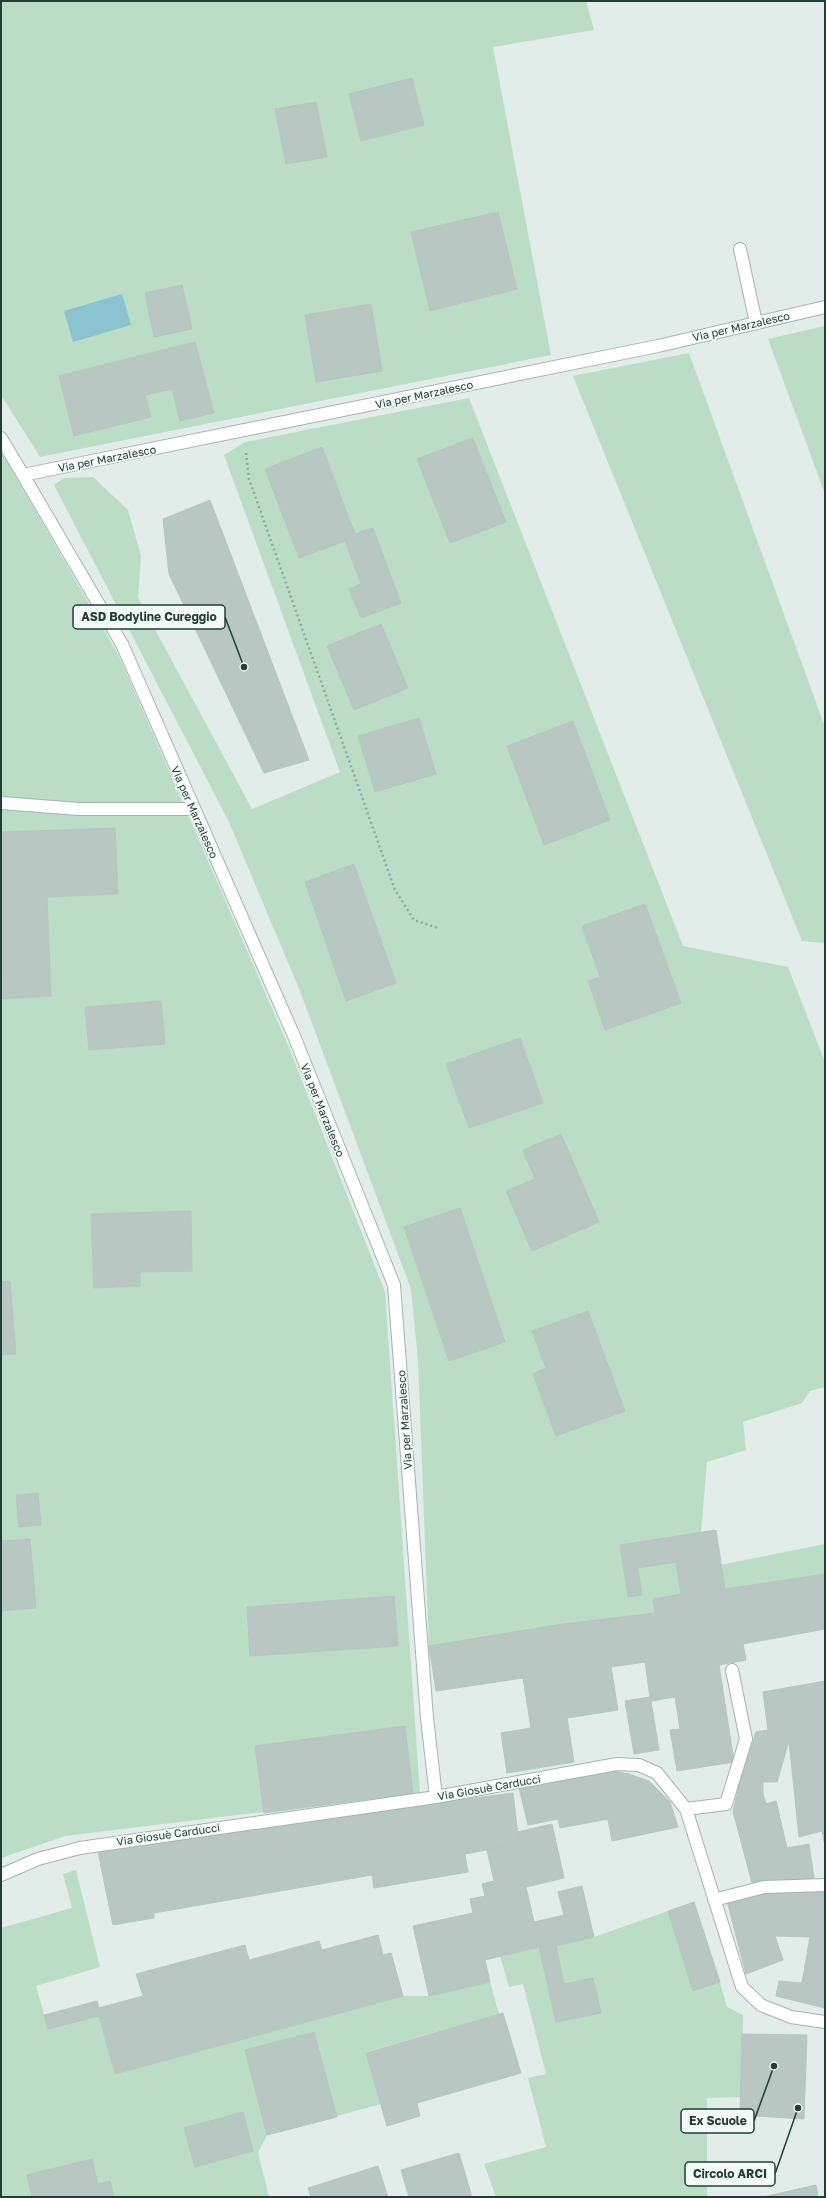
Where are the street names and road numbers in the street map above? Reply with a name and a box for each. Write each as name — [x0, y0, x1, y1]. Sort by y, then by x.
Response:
street label: Via per Marzalesco — [691, 308, 791, 344]
street label: Via per Marzalesco — [374, 377, 474, 411]
street label: Via per Marzalesco — [57, 442, 158, 474]
street label: Via per Marzalesco — [169, 764, 221, 860]
street label: Via per Marzalesco — [298, 1061, 348, 1159]
street label: Via per Marzalesco — [394, 1369, 414, 1470]
street label: Via Giosuè Carducci — [436, 1772, 542, 1802]
street label: Via Giosuè Carducci — [115, 1820, 221, 1848]

